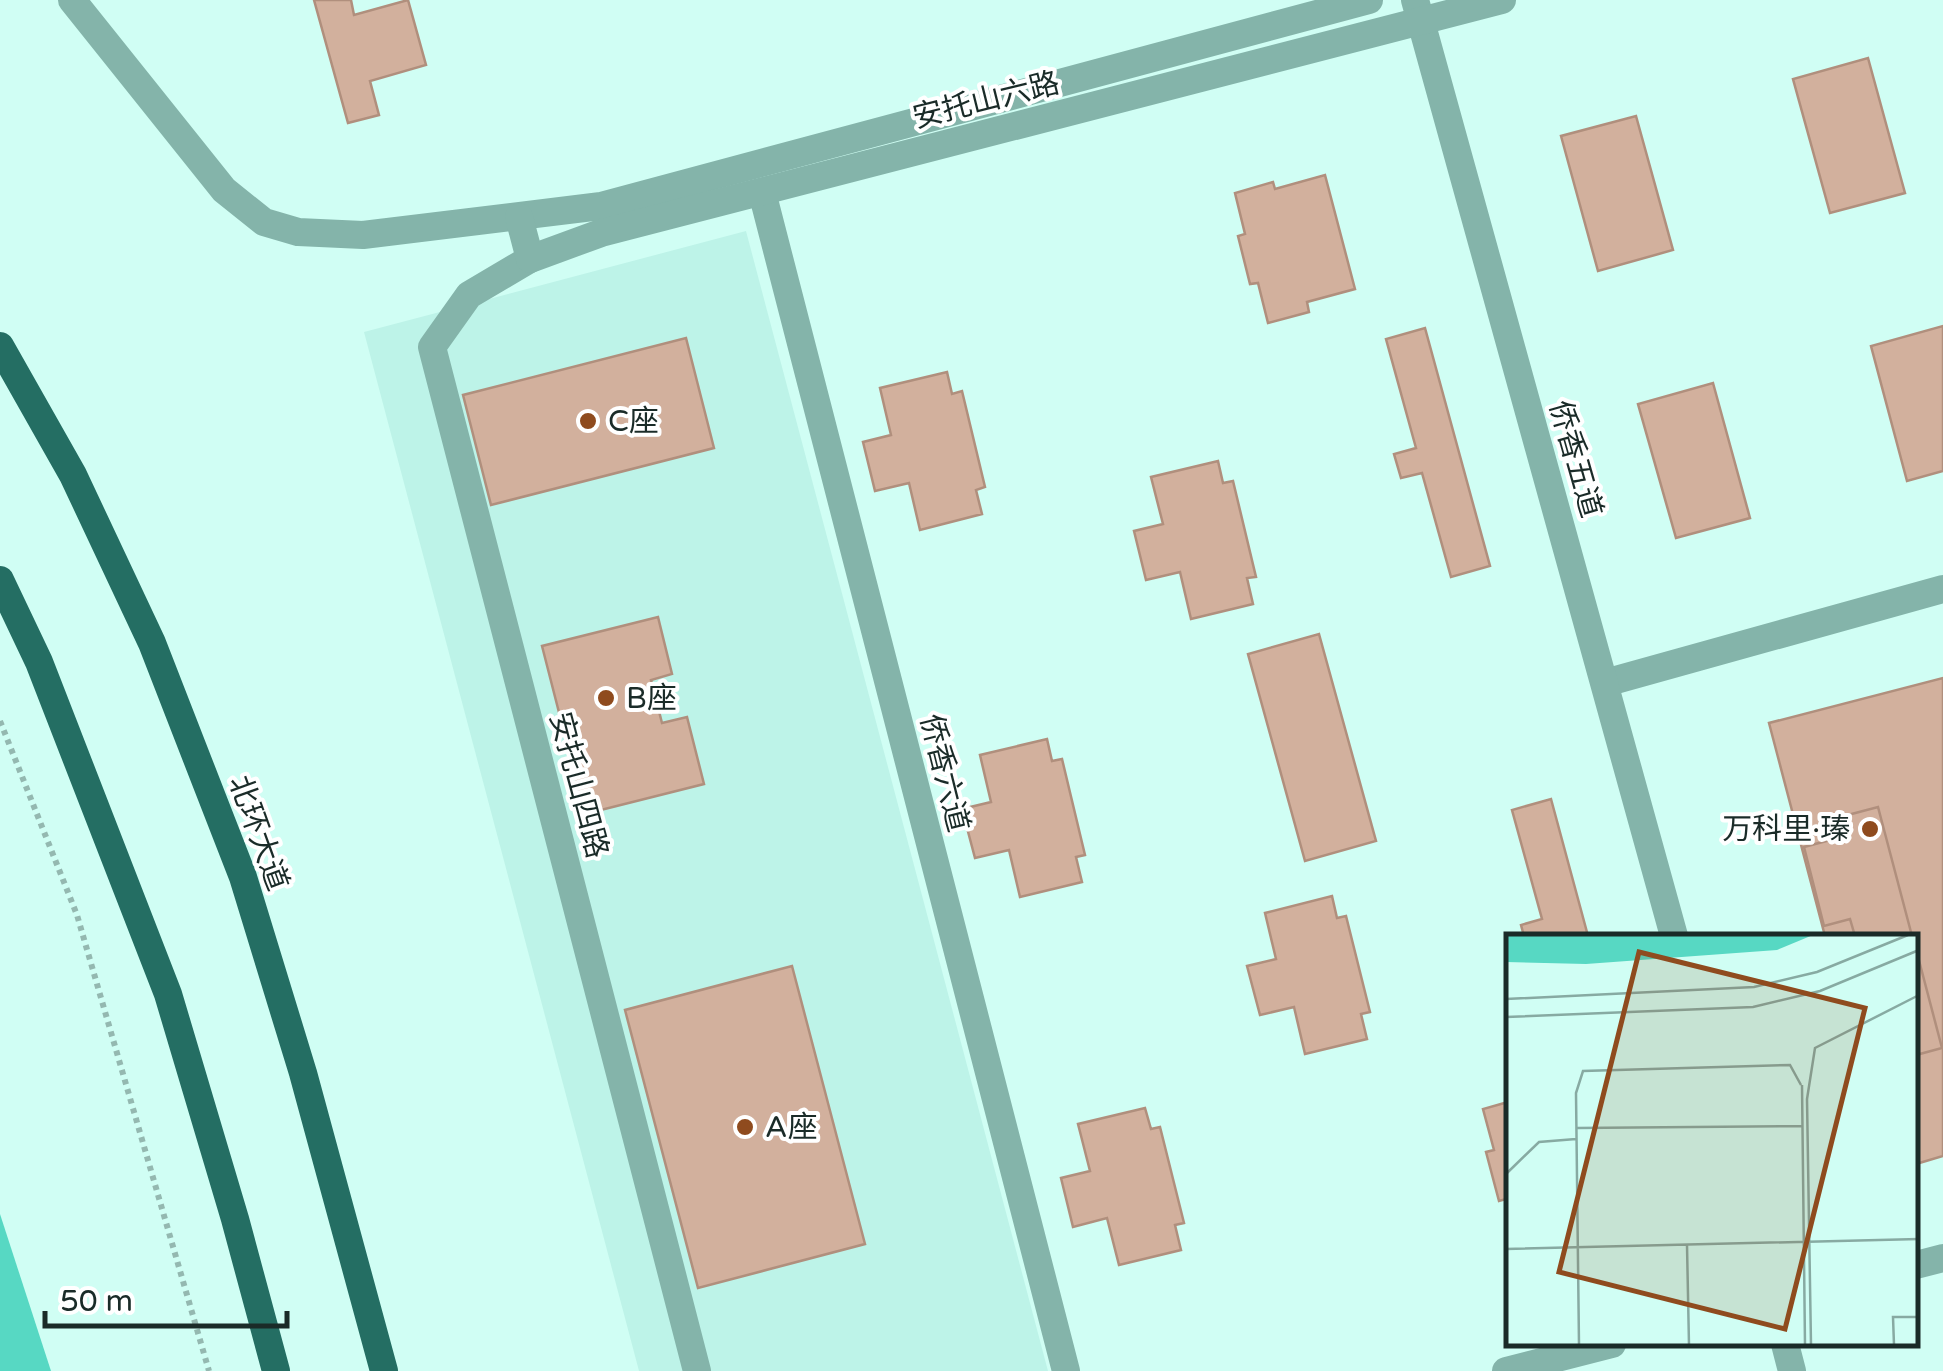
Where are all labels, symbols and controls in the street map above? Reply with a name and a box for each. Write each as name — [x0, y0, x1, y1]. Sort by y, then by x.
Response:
street label: 安托山六路 — [909, 64, 1063, 137]
street label: 侨香五道 — [1541, 396, 1610, 522]
place label: C座 — [608, 403, 659, 440]
marker: C座 — [577, 410, 599, 432]
place label: B座 — [626, 680, 677, 717]
marker: B座 — [595, 687, 617, 709]
street label: 安托山四路 — [541, 708, 616, 862]
street label: 侨香六道 — [912, 710, 977, 836]
street label: 北环大道 — [221, 770, 296, 896]
place label: 万科里·瑧 — [1722, 811, 1850, 848]
marker: 万科里·瑧 — [1859, 818, 1881, 840]
inset map — [1506, 934, 1918, 1346]
place label: A座 — [765, 1109, 817, 1146]
marker: A座 — [734, 1116, 756, 1138]
scale bar — [45, 1266, 288, 1328]
text: 50 m — [60, 1283, 133, 1320]

